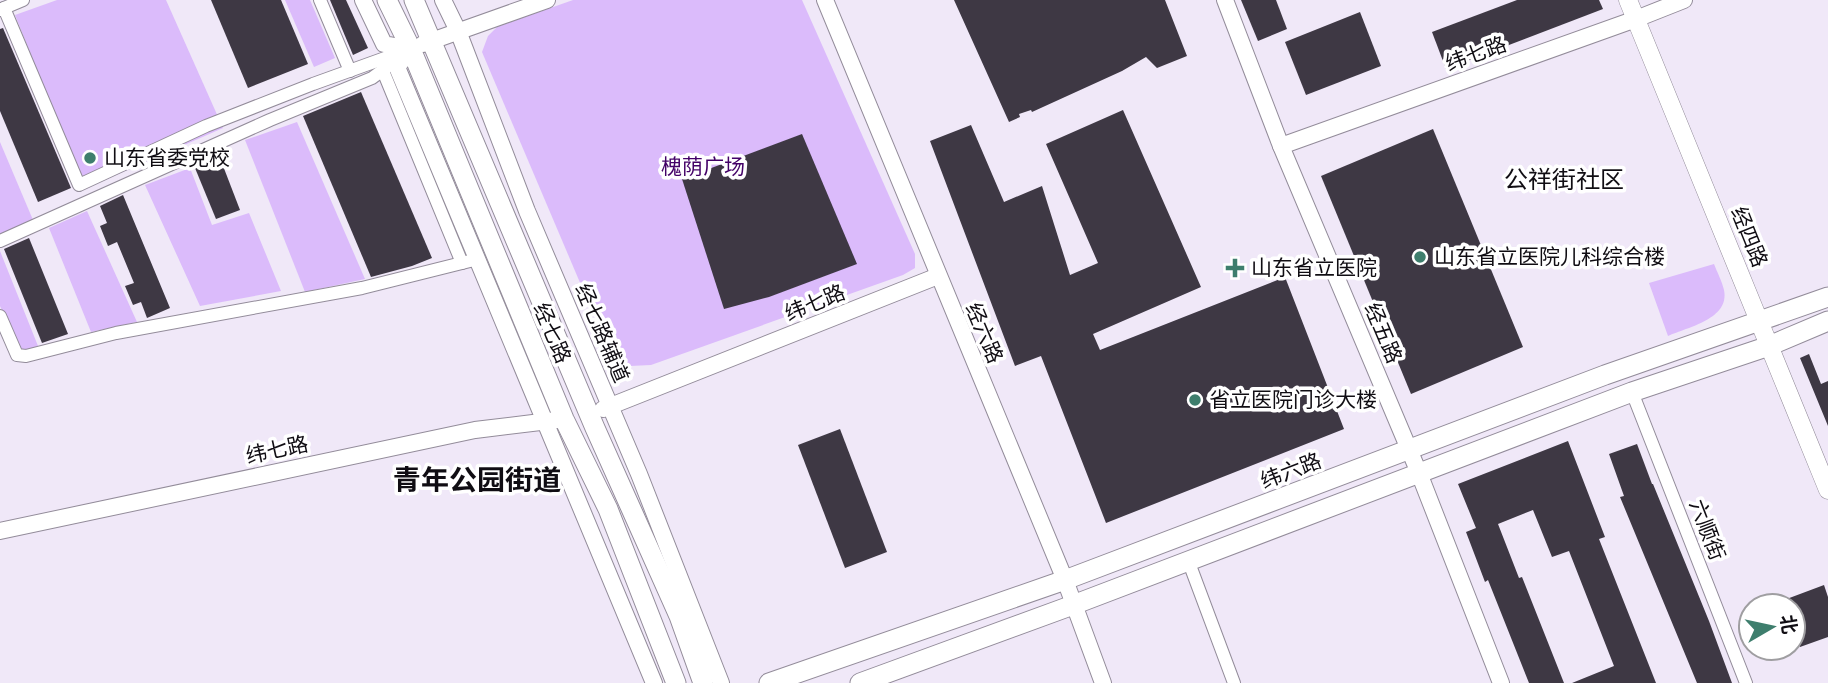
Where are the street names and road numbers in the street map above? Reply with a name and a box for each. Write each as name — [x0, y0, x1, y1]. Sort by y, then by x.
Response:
street label: 纬七路 — [1441, 29, 1510, 78]
street label: 经四路 — [1724, 202, 1775, 271]
street label: 纬七路 — [780, 277, 849, 328]
street label: 经七路辅道 — [569, 279, 636, 387]
street label: 经七路 — [527, 298, 578, 367]
street label: 经六路 — [959, 298, 1010, 367]
street label: 经五路 — [1358, 298, 1409, 367]
street label: 纬七路 — [243, 429, 311, 470]
street label: 纬六路 — [1256, 446, 1325, 495]
street label: 六顺街 — [1683, 495, 1732, 564]

